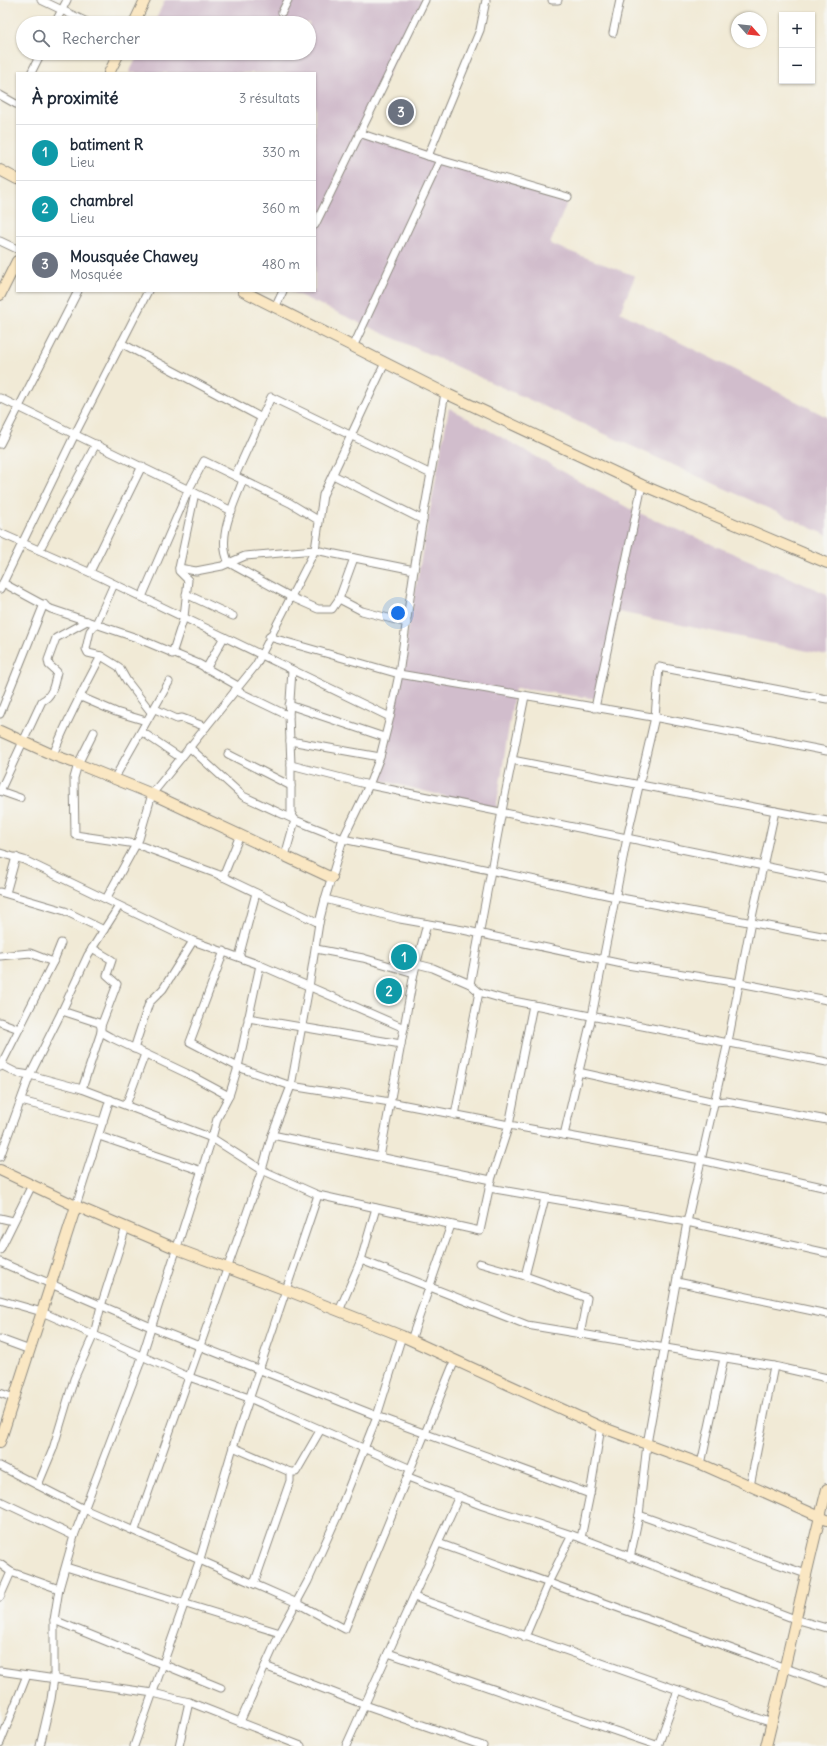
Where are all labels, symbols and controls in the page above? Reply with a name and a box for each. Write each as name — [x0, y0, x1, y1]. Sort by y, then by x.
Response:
north arrow — [731, 12, 767, 48]
map controls — [779, 12, 815, 84]
button: + — [779, 12, 815, 48]
search box — [16, 16, 316, 60]
icon: search — [30, 27, 52, 49]
text: Rechercher — [62, 29, 140, 48]
button: − — [779, 48, 815, 84]
text: À proximité — [32, 87, 118, 109]
text: 3 résultats — [239, 90, 300, 107]
pin: 3 — [388, 97, 414, 127]
text: batiment R — [70, 135, 143, 154]
text: 1 — [42, 144, 48, 161]
text: 330 m — [262, 144, 300, 161]
text: Lieu — [70, 154, 95, 171]
text: chambrel — [70, 191, 133, 210]
text: 2 — [41, 200, 49, 217]
text: 360 m — [262, 200, 300, 217]
text: Lieu — [70, 210, 95, 227]
text: Mousquée Chawey — [70, 247, 198, 266]
text: 3 — [41, 256, 49, 273]
text: 480 m — [262, 256, 300, 273]
text: Mosquée — [70, 266, 122, 283]
your location — [388, 603, 408, 623]
pin: 1 — [391, 942, 417, 972]
pin: 2 — [376, 976, 402, 1006]

